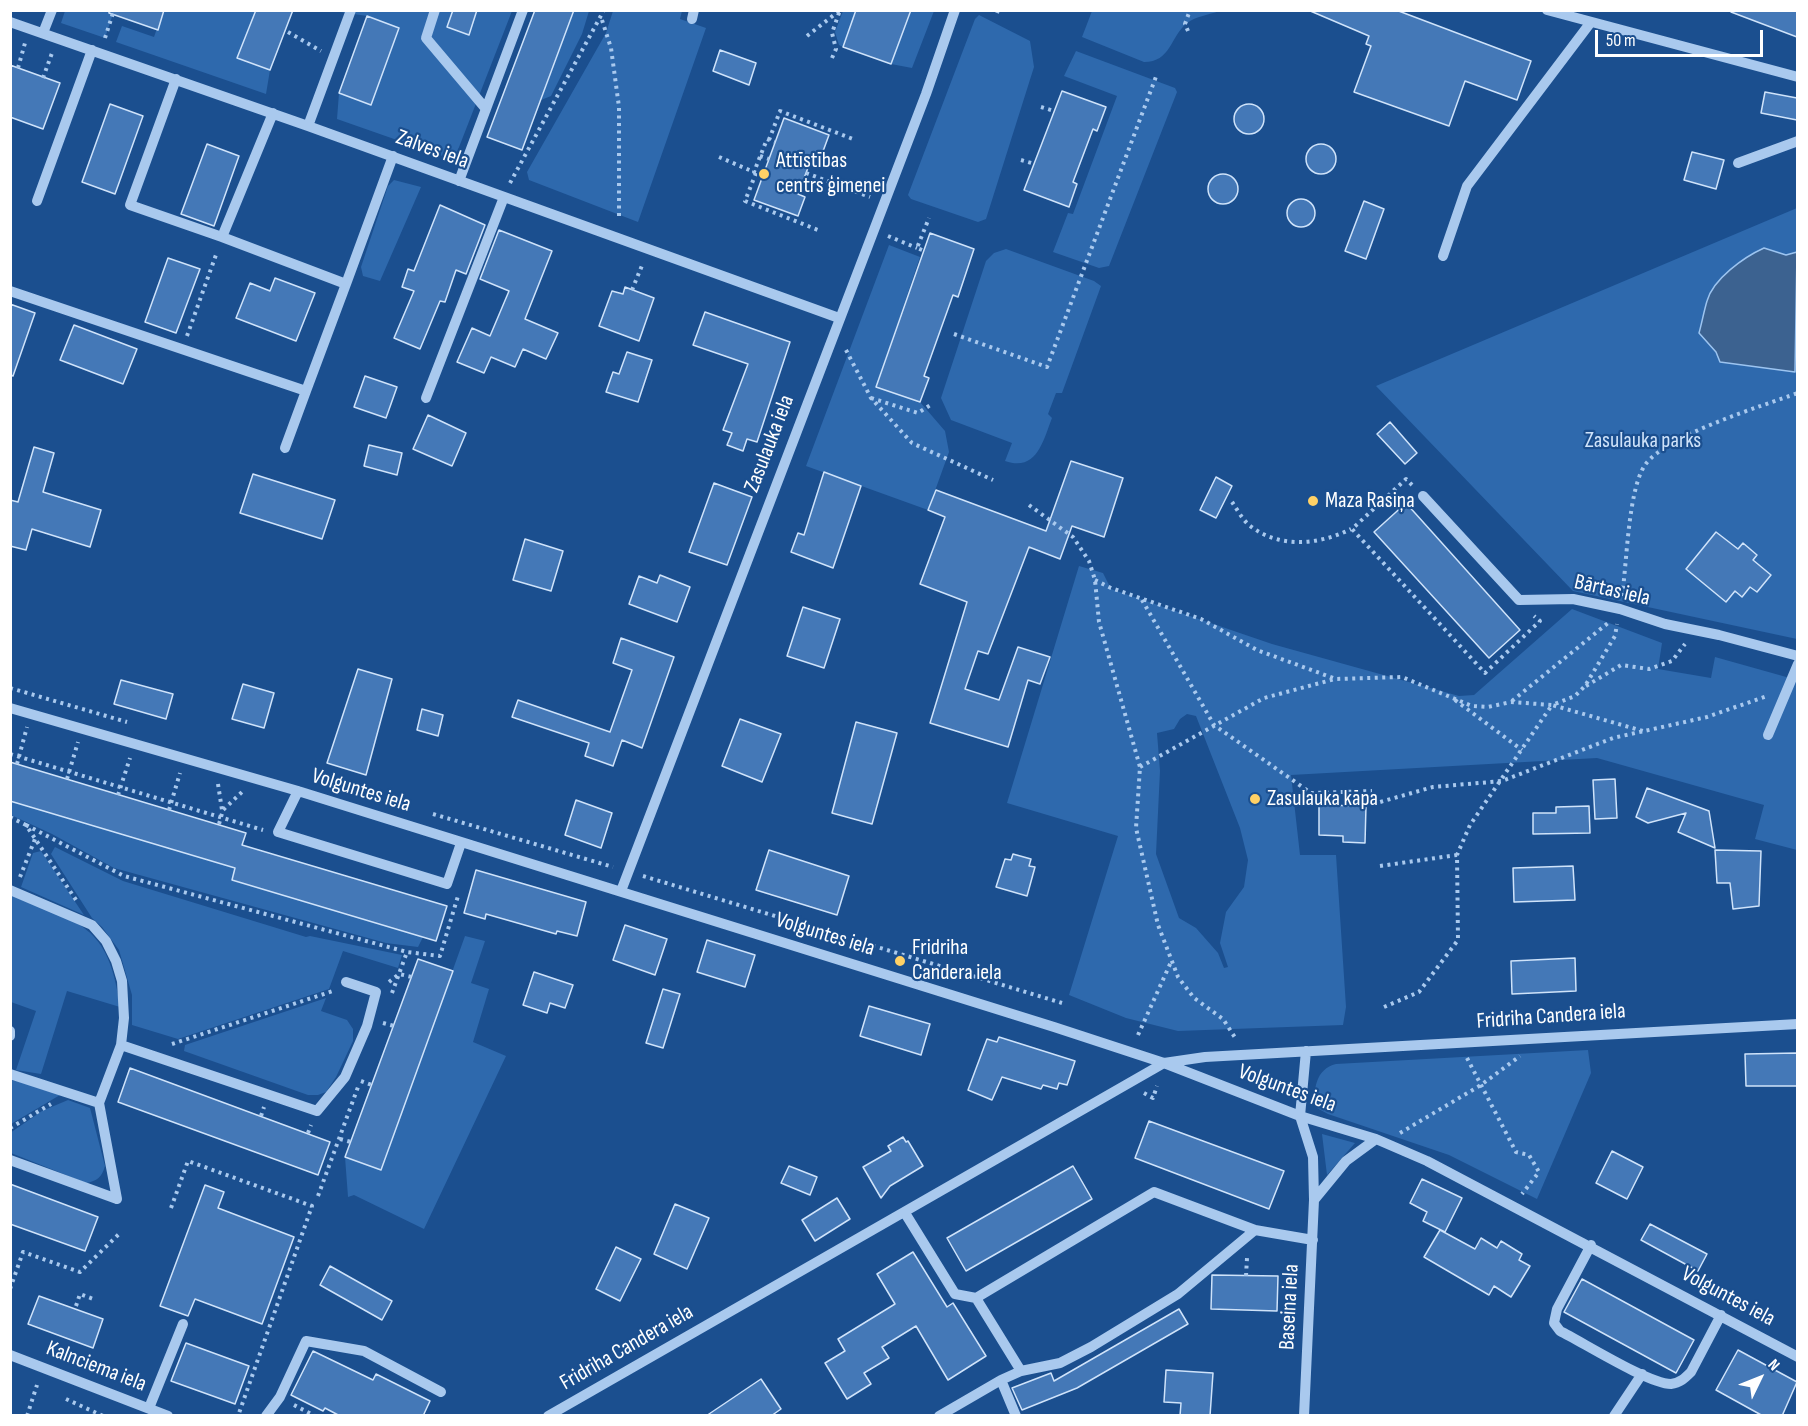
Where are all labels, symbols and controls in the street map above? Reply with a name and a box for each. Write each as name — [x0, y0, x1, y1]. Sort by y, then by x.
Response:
scale bar — [1598, 18, 1766, 56]
text: 50 m — [1606, 30, 1636, 51]
street label: Zalves iela — [392, 125, 472, 175]
place label: Attīstības centrs ģimenei — [776, 148, 885, 200]
marker: Attīstības centrs ģimenei — [757, 167, 771, 181]
street label: Zasulauka iela — [739, 392, 801, 496]
park label: Zasulauka parks — [1585, 428, 1701, 454]
place label: Maza Rasiņa — [1325, 488, 1415, 514]
marker: Maza Rasiņa — [1306, 494, 1320, 508]
street label: Bārtas iela — [1572, 569, 1652, 613]
street label: Volguntes iela — [308, 763, 414, 819]
place label: Zasulauka kāpa — [1267, 786, 1378, 812]
marker: Zasulauka kāpa — [1248, 792, 1262, 806]
street label: Volguntes iela — [772, 907, 878, 963]
place label: Fridriha Candera iela — [912, 935, 1002, 986]
marker: Fridriha Candera iela — [893, 954, 907, 968]
street label: Fridriha Candera iela — [1476, 999, 1626, 1035]
street label: Volguntes iela — [1234, 1059, 1340, 1119]
street label: Volguntes iela — [1677, 1261, 1779, 1333]
street label: Baseina iela — [1275, 1263, 1305, 1351]
street label: Fridriha Candera iela — [556, 1299, 698, 1397]
street label: Kalnciema iela — [42, 1336, 150, 1398]
north arrow — [1730, 1348, 1790, 1408]
text: N — [1764, 1356, 1783, 1375]

